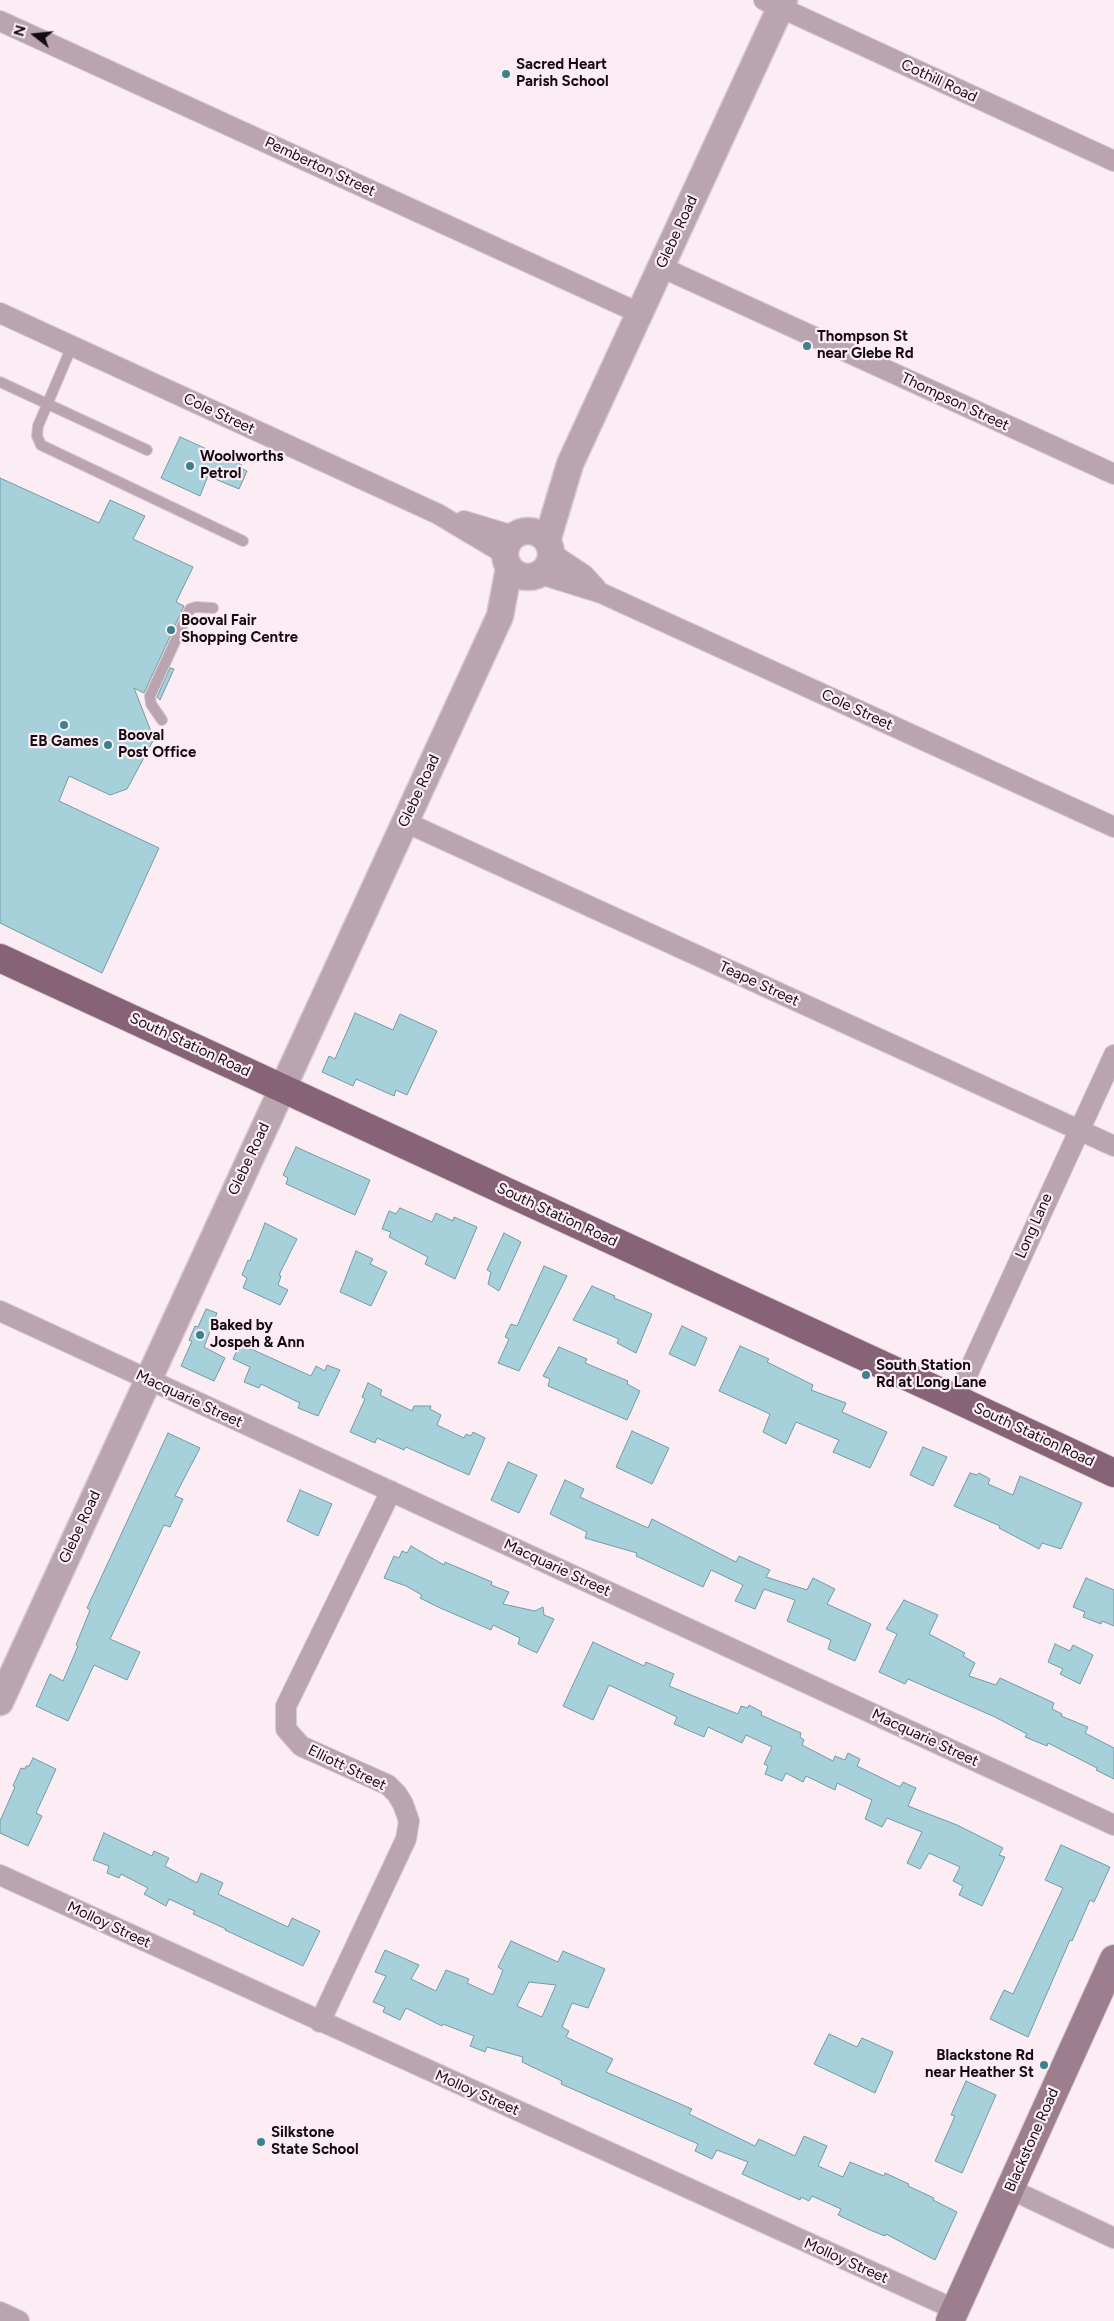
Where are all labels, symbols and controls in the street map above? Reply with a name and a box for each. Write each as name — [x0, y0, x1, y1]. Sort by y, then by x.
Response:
north arrow — [10, 10, 60, 60]
text: N — [10, 23, 30, 38]
place label: Sacred Heart Parish School — [516, 56, 609, 91]
street label: Cothill Road — [898, 56, 980, 106]
marker: Sacred Heart Parish School — [500, 68, 512, 80]
street label: Pemberton Street — [262, 133, 378, 201]
street label: Glebe Road — [652, 193, 702, 271]
place label: Thompson St near Glebe Rd — [817, 328, 914, 363]
marker: Thompson St near Glebe Rd — [801, 340, 813, 352]
street label: Thompson Street — [898, 369, 1012, 435]
street label: Cole Street — [180, 390, 258, 438]
place label: Woolworths Petrol — [200, 448, 284, 483]
marker: Woolworths Petrol — [184, 460, 196, 472]
place label: Booval Fair Shopping Centre — [181, 612, 298, 647]
marker: Booval Fair Shopping Centre — [165, 624, 177, 636]
street label: Cole Street — [818, 686, 896, 734]
marker: EB Games — [58, 719, 70, 731]
place label: Booval Post Office — [118, 727, 196, 762]
place label: EB Games — [29, 733, 99, 751]
marker: Booval Post Office — [102, 739, 114, 751]
street label: Glebe Road — [394, 752, 444, 830]
street label: Teape Street — [716, 958, 802, 1010]
street label: South Station Road — [127, 1009, 253, 1081]
street label: Glebe Road — [224, 1120, 274, 1198]
street label: South Station Road — [494, 1179, 620, 1251]
street label: Long Lane — [1012, 1191, 1056, 1261]
place label: Baked by Jospeh & Ann — [210, 1317, 304, 1352]
marker: Baked by Jospeh & Ann — [194, 1329, 206, 1341]
place label: South Station Rd at Long Lane — [876, 1357, 987, 1392]
street label: Macquarie Street — [133, 1366, 245, 1432]
marker: South Station Rd at Long Lane — [860, 1369, 872, 1381]
street label: South Station Road — [971, 1399, 1097, 1471]
street label: Glebe Road — [55, 1488, 105, 1566]
street label: Macquarie Street — [501, 1535, 613, 1601]
street label: Macquarie Street — [869, 1705, 981, 1771]
street label: Elliott Street — [305, 1741, 389, 1795]
street label: Molloy Street — [64, 1898, 154, 1952]
place label: Blackstone Rd near Heather St — [925, 2047, 1034, 2082]
marker: Blackstone Rd near Heather St — [1038, 2059, 1050, 2071]
street label: Molloy Street — [432, 2066, 522, 2120]
street label: Blackstone Road — [1001, 2085, 1063, 2195]
place label: Silkstone State School — [271, 2124, 359, 2159]
marker: Silkstone State School — [255, 2136, 267, 2148]
street label: Molloy Street — [801, 2234, 891, 2288]

